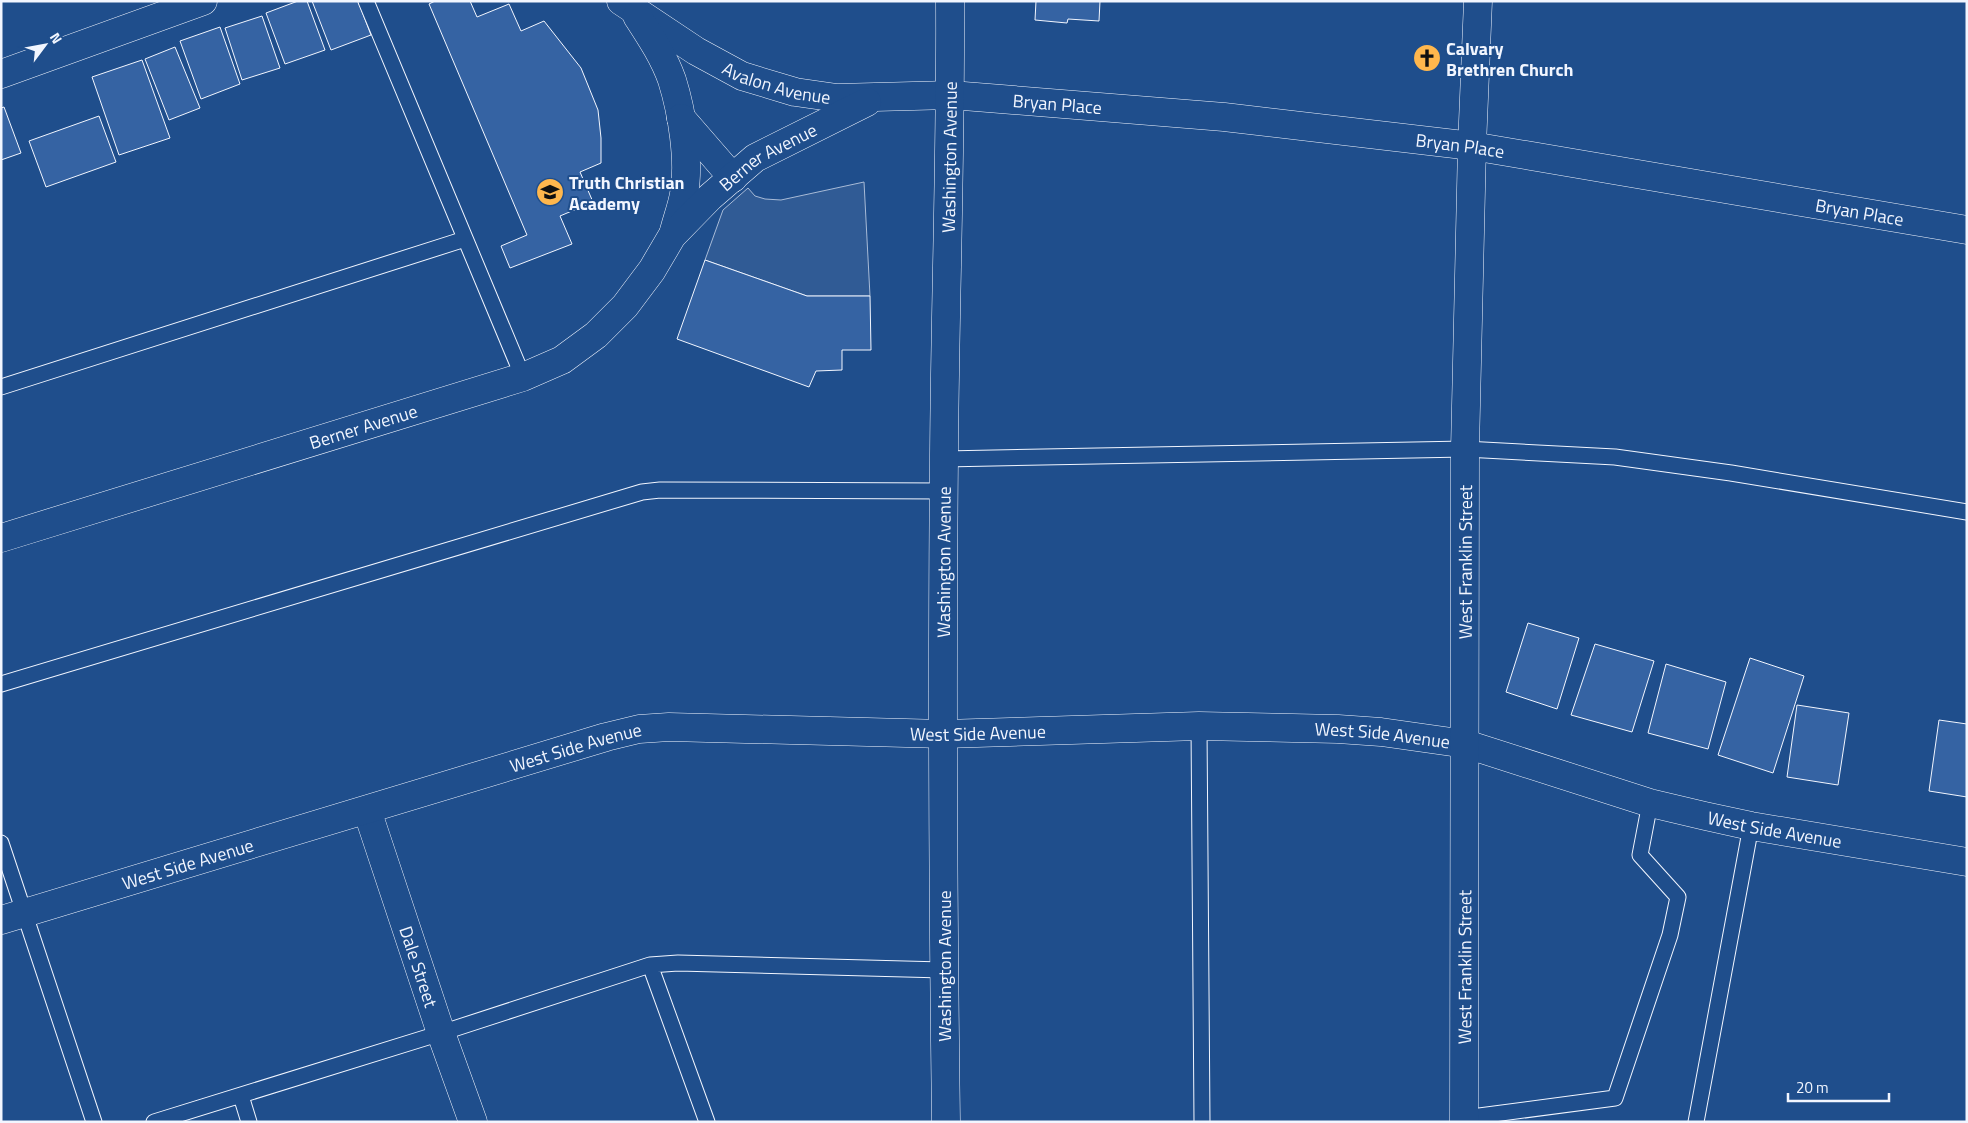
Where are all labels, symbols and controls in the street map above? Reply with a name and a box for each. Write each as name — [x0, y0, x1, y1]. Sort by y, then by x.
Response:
north arrow — [20, 20, 70, 70]
text: N — [45, 28, 68, 48]
place label: Calvary Brethren Church — [1446, 35, 1574, 83]
church icon: Calvary Brethren Church — [1412, 43, 1442, 73]
street label: Avalon Avenue — [718, 54, 832, 110]
street label: Washington Avenue — [934, 81, 963, 233]
street label: Bryan Place — [1012, 87, 1103, 121]
street label: Berner Avenue — [713, 116, 821, 197]
street label: Bryan Place — [1414, 126, 1507, 165]
place label: Truth Christian Academy — [569, 169, 685, 217]
school or university icon: Truth Christian Academy — [535, 177, 565, 207]
street label: Bryan Place — [1813, 191, 1906, 233]
street label: Berner Avenue — [306, 397, 421, 456]
street label: West Franklin Street — [1451, 484, 1478, 639]
street label: Washington Avenue — [930, 486, 957, 638]
street label: West Side Avenue — [506, 715, 644, 779]
street label: West Side Avenue — [1314, 715, 1452, 755]
street label: West Side Avenue — [909, 717, 1046, 748]
street label: West Side Avenue — [1705, 803, 1844, 854]
street label: West Side Avenue — [119, 831, 257, 896]
street label: West Franklin Street — [1451, 889, 1478, 1044]
street label: Washington Avenue — [931, 890, 958, 1042]
street label: Dale Street — [393, 922, 445, 1012]
scale bar — [1788, 1070, 1889, 1102]
text: 20 m — [1796, 1076, 1829, 1099]

